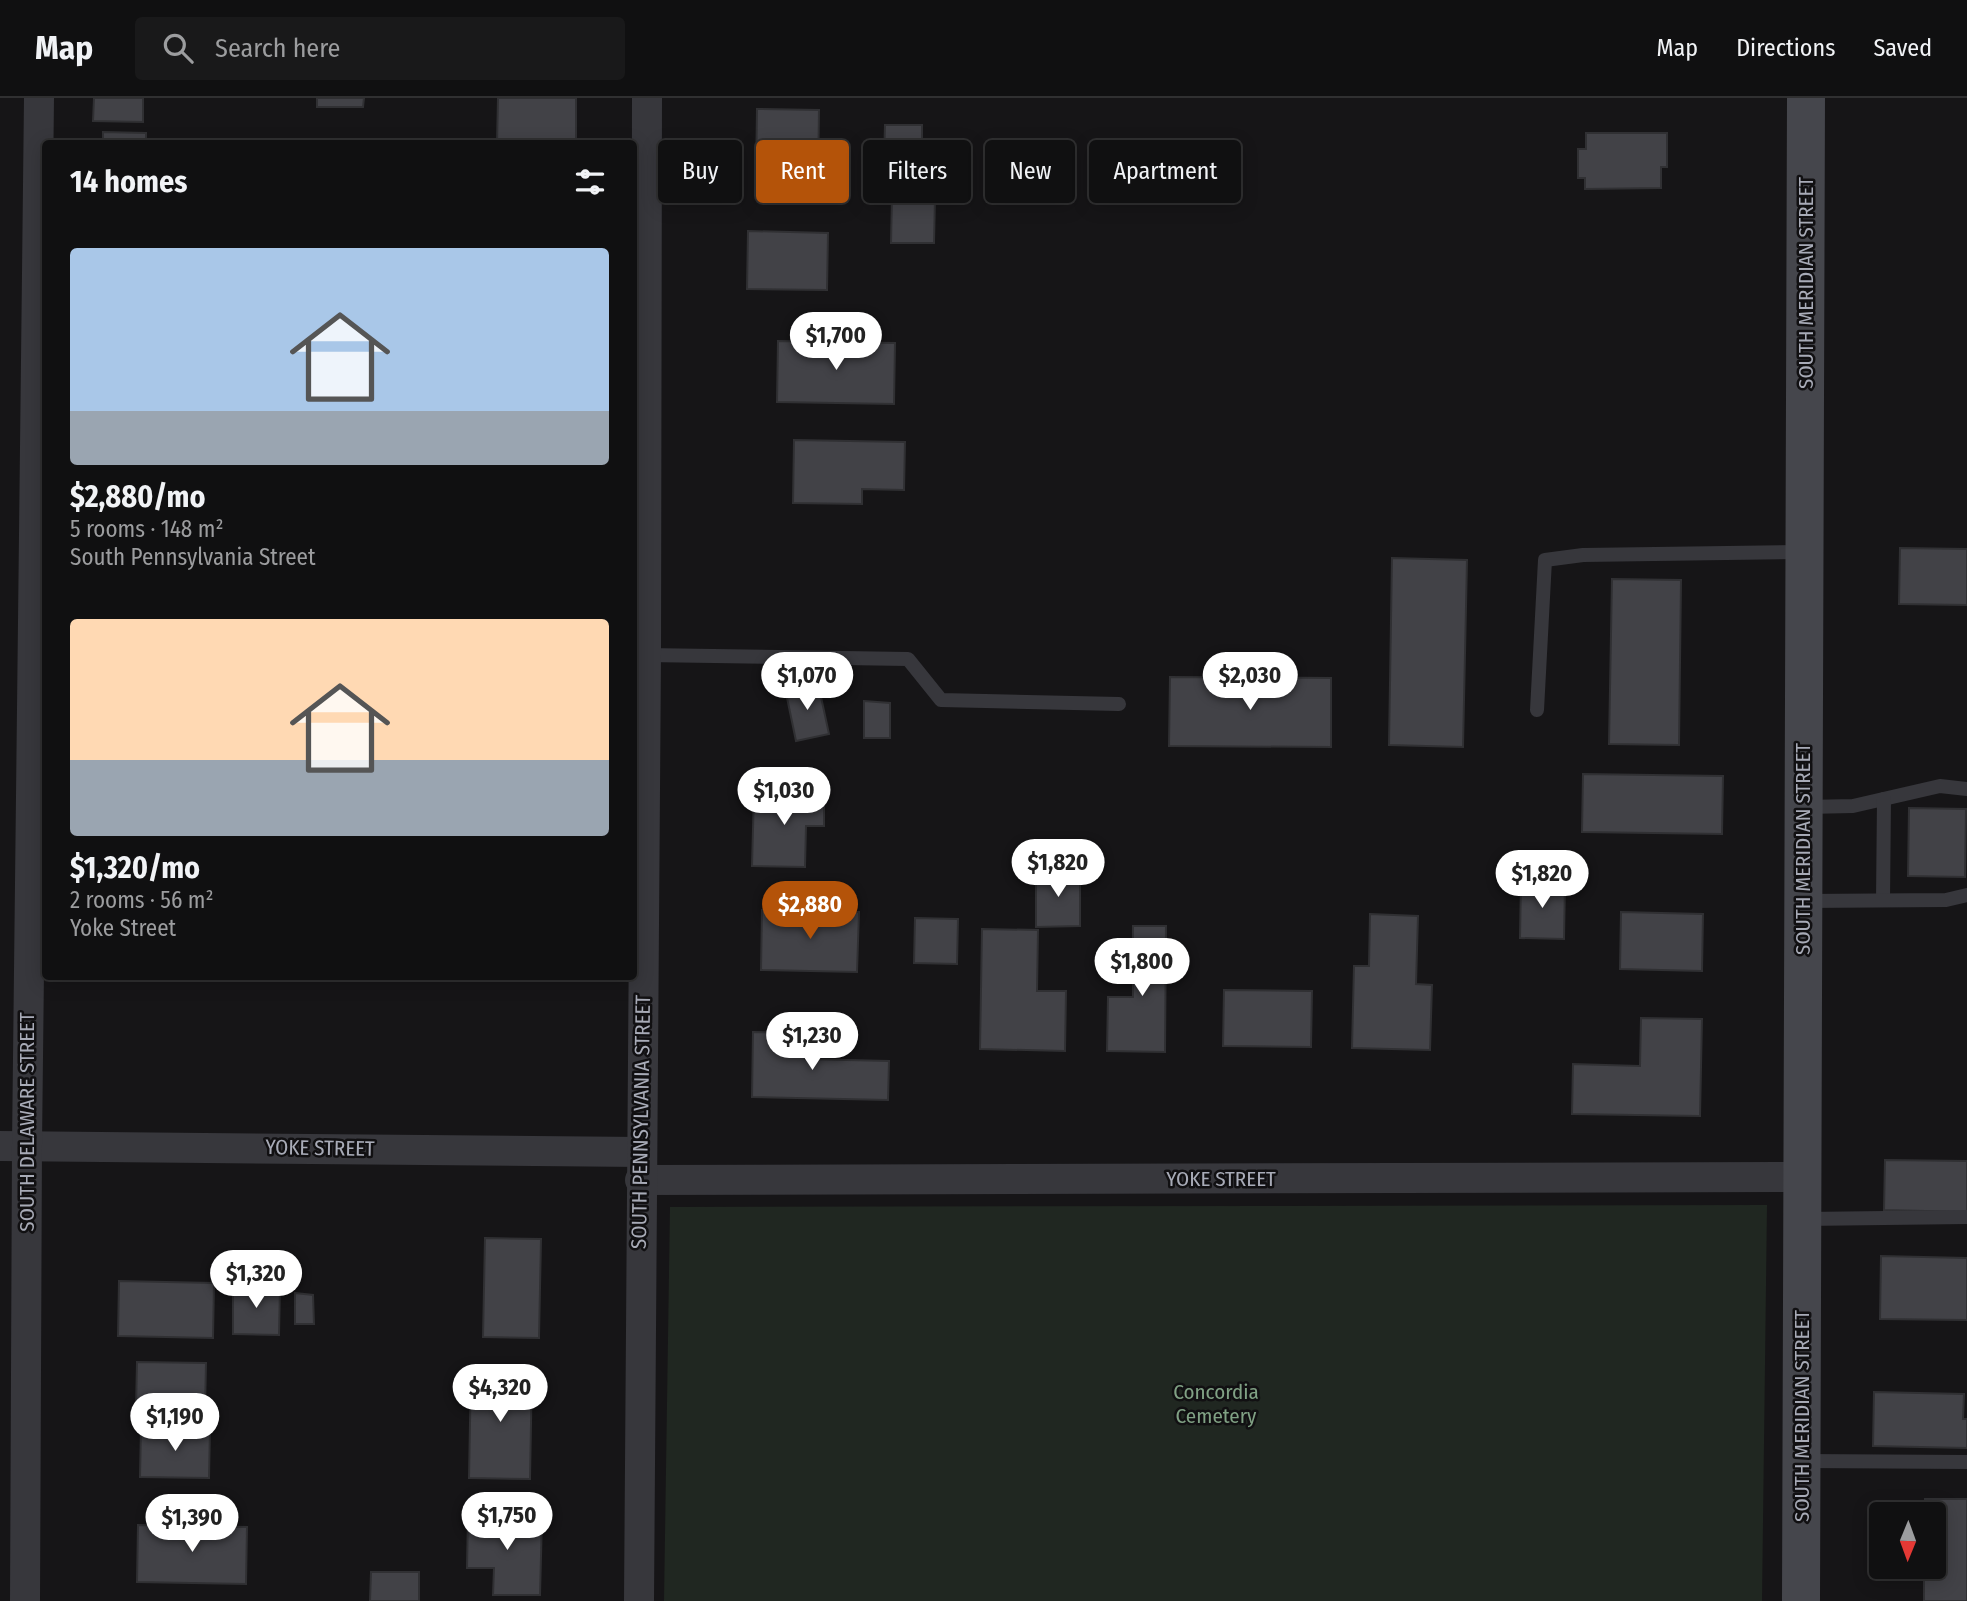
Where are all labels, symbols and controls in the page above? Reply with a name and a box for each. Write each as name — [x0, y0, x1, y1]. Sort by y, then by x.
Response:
search box — [135, 17, 625, 80]
text: Map — [35, 28, 93, 68]
icon: search — [159, 29, 197, 67]
text: Search here — [215, 33, 340, 64]
text: Map — [1657, 34, 1698, 62]
text: Directions — [1736, 34, 1835, 62]
text: Saved — [1873, 34, 1932, 62]
chip: Buy — [658, 140, 742, 203]
chip: Rent — [756, 140, 849, 203]
chip: Filters — [863, 140, 971, 203]
chip: New — [985, 140, 1075, 203]
chip: Apartment — [1089, 140, 1241, 203]
icon: filters — [571, 163, 609, 201]
text: 14 homes — [70, 164, 187, 200]
street label: SOUTH MERIDIAN STREET — [1793, 177, 1819, 389]
icon: home — [277, 294, 403, 420]
pin: $1,700 — [779, 313, 893, 372]
text: $1,700 — [806, 321, 866, 349]
text: $2,880/mo — [70, 479, 205, 515]
text: 5 rooms · 148 m² — [70, 515, 224, 543]
text: South Pennsylvania Street — [70, 543, 315, 571]
pin: $1,070 — [750, 652, 864, 712]
pin: $2,030 — [1193, 652, 1307, 712]
text: $1,070 — [777, 661, 837, 689]
text: $2,030 — [1219, 661, 1281, 689]
icon: home — [277, 665, 403, 791]
street label: SOUTH MERIDIAN STREET — [1790, 743, 1816, 955]
pin: $1,030 — [727, 768, 841, 827]
text: $1,030 — [754, 776, 815, 804]
pin: $1,820 — [1001, 840, 1115, 899]
text: $1,820 — [1028, 848, 1088, 876]
text: $1,320/mo — [70, 850, 200, 886]
pin: $1,820 — [1485, 850, 1599, 910]
text: $1,820 — [1512, 859, 1572, 887]
pin: $2,880 — [753, 882, 867, 941]
text: 2 rooms · 56 m² — [70, 886, 214, 914]
text: $2,880 — [778, 890, 842, 918]
text: Yoke Street — [70, 914, 176, 942]
pin: $1,800 — [1085, 939, 1199, 998]
text: $1,800 — [1111, 947, 1173, 975]
street label: SOUTH PENNSYLVANIA STREET — [626, 994, 656, 1249]
street label: SOUTH DELAWARE STREET — [14, 1012, 40, 1232]
pin: $1,230 — [755, 1012, 869, 1072]
text: $1,230 — [782, 1021, 842, 1049]
street label: YOKE STREET — [265, 1134, 375, 1162]
street label: YOKE STREET — [1166, 1166, 1276, 1192]
pin: $1,320 — [199, 1250, 313, 1310]
text: $1,320 — [226, 1259, 286, 1287]
street label: SOUTH MERIDIAN STREET — [1789, 1310, 1815, 1522]
pin: $4,320 — [443, 1364, 557, 1424]
text: $4,320 — [469, 1373, 531, 1401]
park label: Concordia Cemetery — [1173, 1379, 1259, 1429]
pin: $1,190 — [118, 1394, 232, 1453]
text: $1,190 — [146, 1402, 204, 1430]
pin: $1,750 — [450, 1492, 564, 1552]
pin: $1,390 — [135, 1494, 249, 1554]
text: $1,750 — [478, 1501, 536, 1529]
north arrow — [1869, 1502, 1946, 1578]
map controls — [1869, 1502, 1946, 1579]
text: $1,390 — [161, 1503, 223, 1531]

